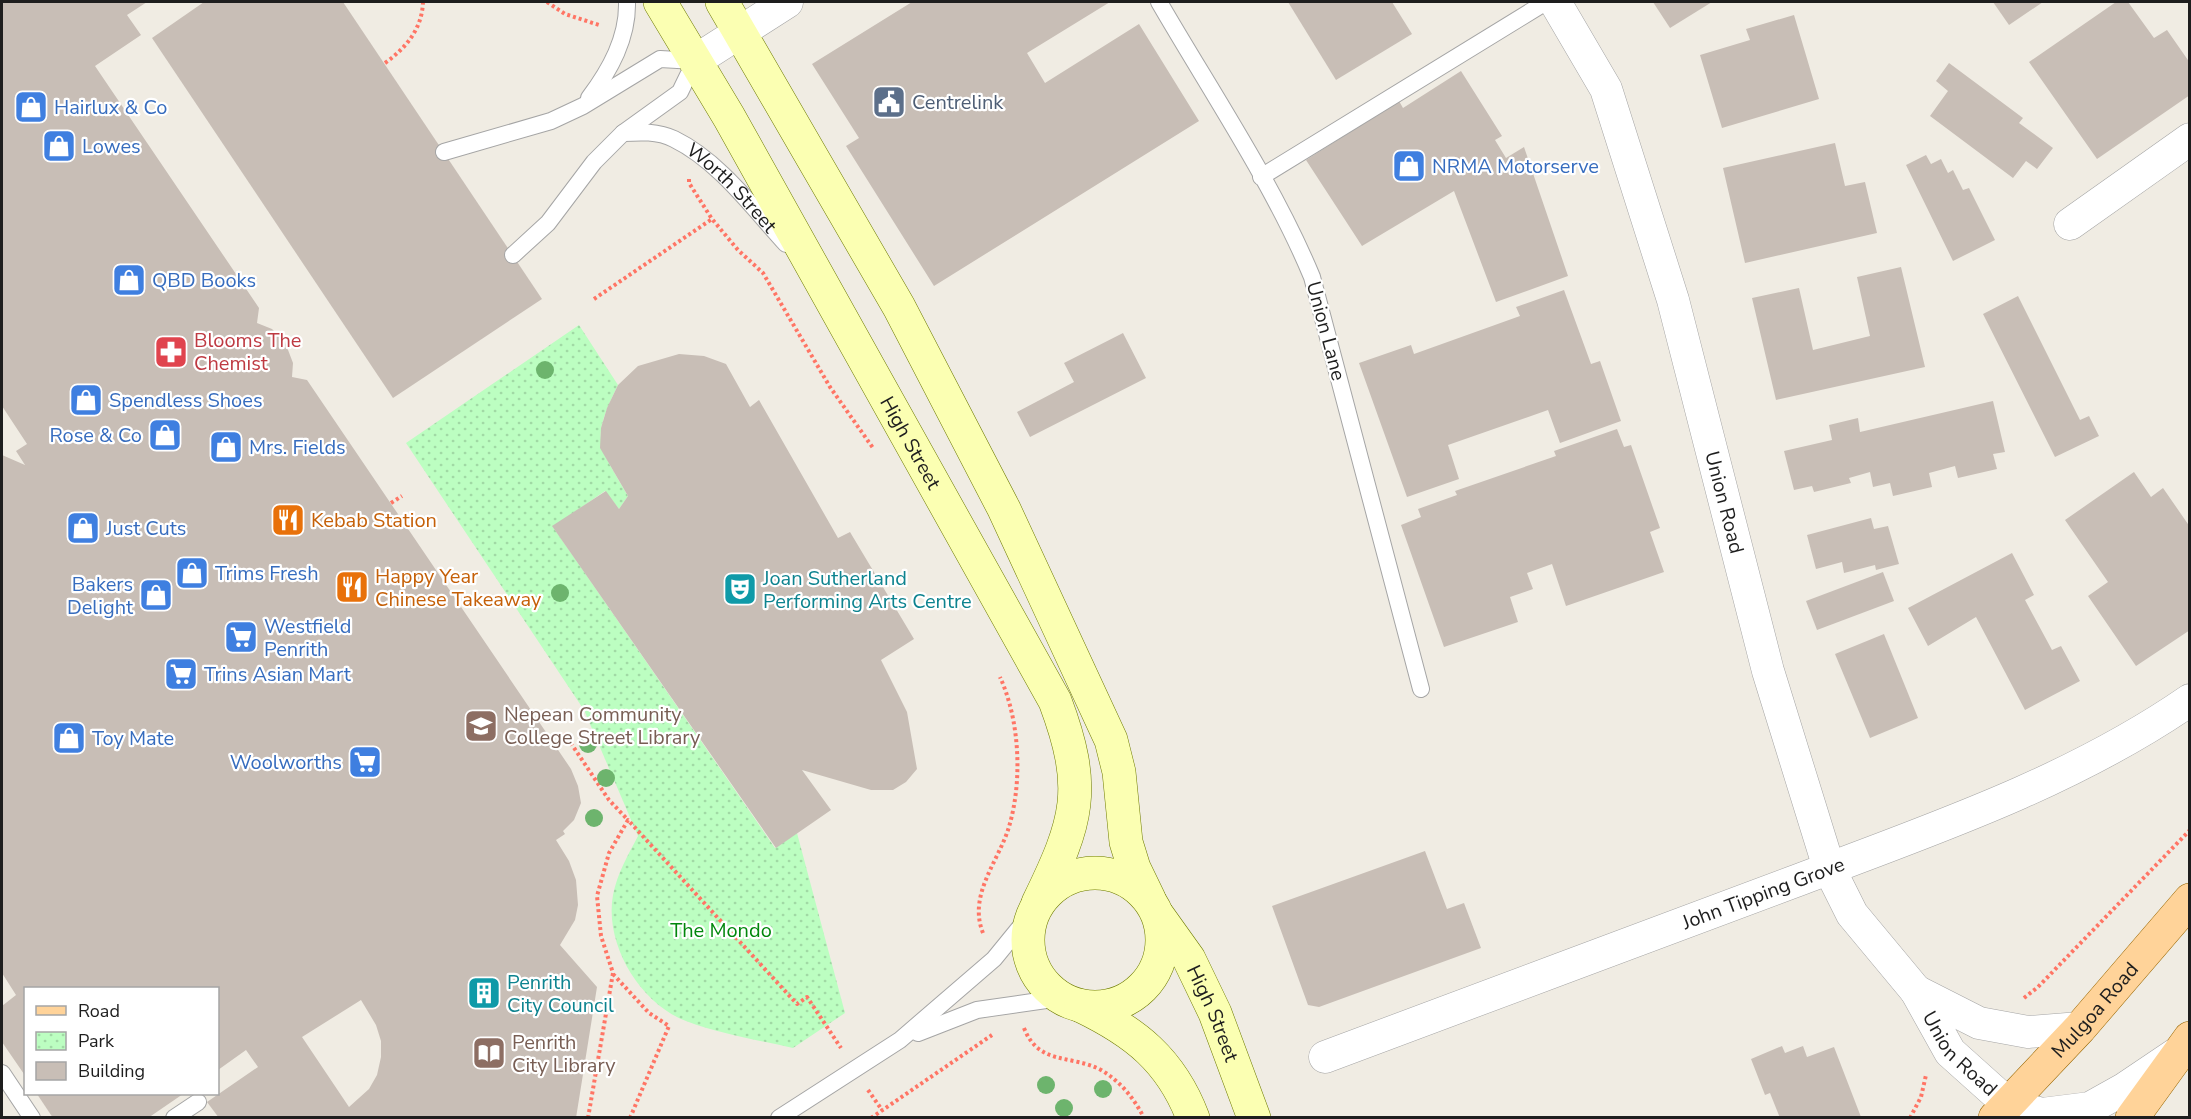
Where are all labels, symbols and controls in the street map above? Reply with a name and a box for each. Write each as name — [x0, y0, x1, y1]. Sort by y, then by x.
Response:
public building icon: Centrelink — [871, 84, 907, 120]
shop icon: Hairlux & Co — [13, 89, 49, 125]
place label: Centrelink — [912, 89, 1004, 116]
place label: Hairlux & Co — [54, 94, 167, 121]
shop icon: Lowes — [41, 128, 77, 164]
place label: Lowes — [82, 133, 141, 160]
street label: Worth Street — [681, 136, 784, 239]
shop icon: NRMA Motorserve — [1391, 148, 1427, 184]
place label: NRMA Motorserve — [1432, 153, 1599, 180]
shop icon: QBD Books — [111, 262, 147, 298]
place label: QBD Books — [152, 267, 256, 294]
street label: Union Lane — [1300, 278, 1352, 384]
place label: Blooms The Chemist — [194, 327, 302, 377]
pharmacy icon: Blooms The Chemist — [153, 334, 189, 370]
shop icon: Spendless Shoes — [68, 382, 104, 418]
place label: Spendless Shoes — [109, 387, 263, 414]
street label: High Street — [874, 391, 948, 495]
shop icon: Rose & Co — [147, 417, 183, 453]
place label: Rose & Co — [49, 422, 142, 449]
shop icon: Mrs. Fields — [208, 429, 244, 465]
place label: Mrs. Fields — [249, 434, 346, 461]
street label: Union Road — [1699, 448, 1751, 556]
restaurant icon: Kebab Station — [270, 502, 306, 538]
place label: Kebab Station — [311, 507, 437, 534]
shop icon: Just Cuts — [65, 510, 101, 546]
place label: Just Cuts — [105, 515, 186, 542]
shop icon: Trims Fresh — [174, 555, 210, 591]
place label: Trims Fresh — [215, 560, 319, 587]
place label: Happy Year Chinese Takeaway — [375, 563, 542, 613]
place label: Joan Sutherland Performing Arts Centre — [762, 565, 972, 615]
restaurant icon: Happy Year Chinese Takeaway — [334, 569, 370, 605]
place label: Bakers Delight — [67, 571, 134, 621]
theatre icon: Joan Sutherland Performing Arts Centre — [722, 571, 758, 607]
shop icon: Bakers Delight — [138, 577, 174, 613]
place label: Westfield Penrith — [264, 613, 351, 663]
supermarket icon: Westfield Penrith — [223, 619, 259, 655]
supermarket icon: Trins Asian Mart — [163, 656, 199, 692]
place label: Trins Asian Mart — [204, 661, 352, 688]
place label: Nepean Community College Street Library — [504, 701, 701, 751]
school or university icon: Nepean Community College Street Library — [463, 708, 499, 744]
shop icon: Toy Mate — [51, 720, 87, 756]
place label: Toy Mate — [92, 725, 174, 752]
supermarket icon: Woolworths — [347, 744, 383, 780]
place label: Woolworths — [230, 749, 342, 776]
street label: John Tipping Grove — [1677, 850, 1848, 936]
park label: The Mondo — [670, 917, 772, 944]
street label: Mulgoa Road — [2045, 956, 2144, 1064]
street label: High Street — [1180, 960, 1246, 1066]
place label: Penrith City Council — [507, 969, 614, 1019]
building icon: Penrith City Council — [466, 975, 502, 1011]
legend — [24, 987, 219, 1095]
text: Road — [78, 999, 120, 1023]
street label: Union Road — [1916, 1006, 2003, 1102]
text: Park — [78, 1029, 115, 1053]
place label: Penrith City Library — [512, 1029, 616, 1079]
library icon: Penrith City Library — [471, 1035, 507, 1071]
text: Building — [78, 1059, 145, 1083]

